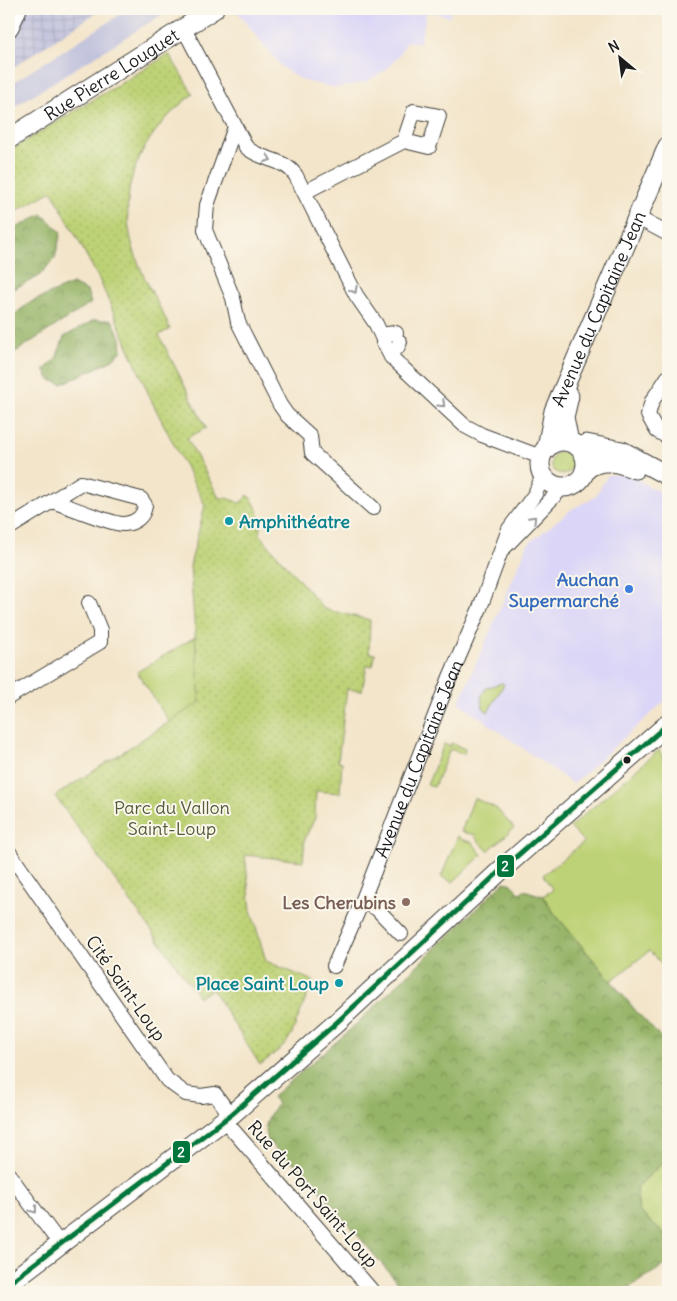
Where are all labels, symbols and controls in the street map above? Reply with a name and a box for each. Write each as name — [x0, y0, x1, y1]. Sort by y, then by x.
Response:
street label: Rue Pierre Louguet — [40, 23, 183, 125]
north arrow — [594, 32, 644, 82]
text: N — [605, 36, 622, 57]
one-way arrow — [263, 153, 272, 163]
street label: Avenue du Capitaine Jean — [546, 207, 650, 410]
one-way arrow — [348, 285, 358, 294]
one-way arrow — [436, 398, 445, 407]
place label: Amphithéatre — [239, 510, 350, 533]
marker: Amphithéatre — [223, 515, 235, 527]
one-way arrow — [527, 516, 536, 525]
place label: Auchan Supermarché — [509, 568, 620, 612]
marker: Auchan Supermarché — [623, 583, 635, 595]
street label: Avenue du Capitaine Jean — [369, 656, 468, 861]
unlabelled marker — [622, 755, 632, 765]
park label: Parc du Vallon Saint-Loup — [114, 796, 230, 840]
line badge: 2 — [496, 854, 515, 878]
text: 2 — [501, 857, 509, 875]
place label: Les Cherubins — [282, 891, 396, 914]
marker: Les Cherubins — [400, 896, 412, 908]
street label: Cité Saint-Loup — [81, 931, 171, 1045]
place label: Place Saint Loup — [196, 972, 329, 995]
marker: Place Saint Loup — [333, 977, 345, 989]
street label: Rue du Port Saint-Loup — [243, 1116, 383, 1272]
line badge: 2 — [172, 1140, 191, 1164]
text: 2 — [177, 1143, 185, 1161]
one-way arrow — [28, 1204, 37, 1214]

